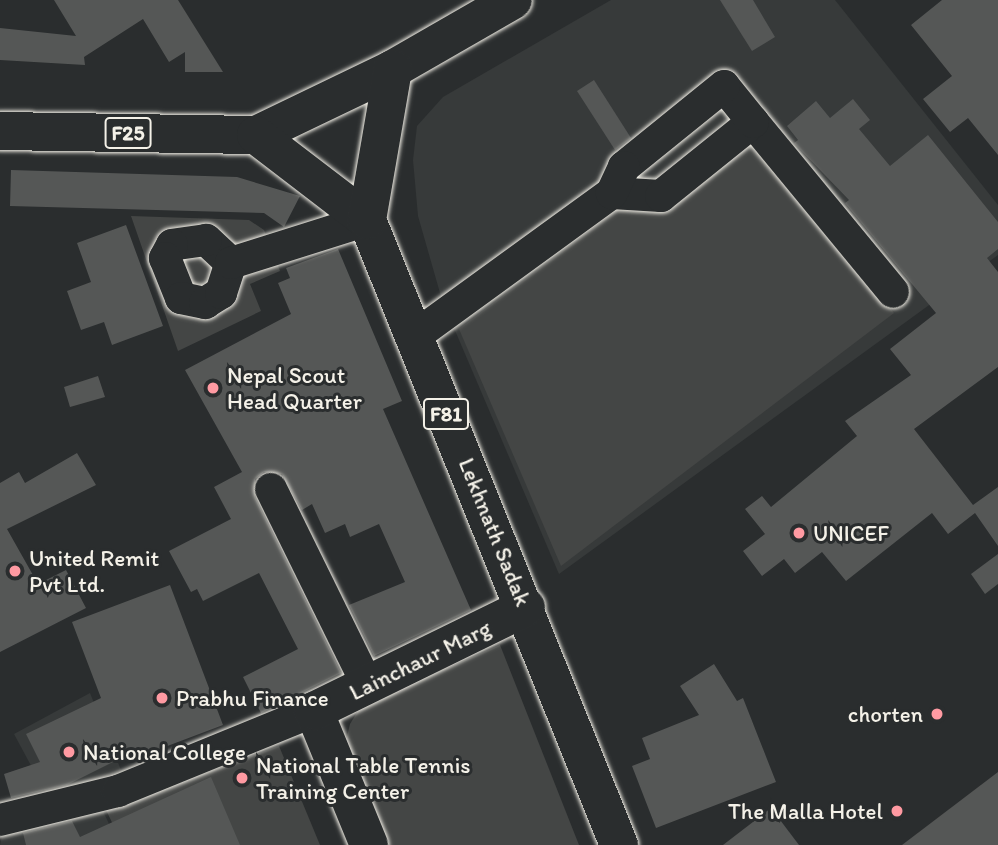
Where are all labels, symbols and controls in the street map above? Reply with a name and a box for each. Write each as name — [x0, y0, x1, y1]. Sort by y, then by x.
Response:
road number: F25 — [104, 116, 152, 150]
place label: Nepal Scout Head Quarter — [227, 361, 362, 415]
marker: Nepal Scout Head Quarter — [205, 380, 221, 396]
road number: F81 — [422, 396, 471, 432]
street label: Lekhnath Sadak — [453, 454, 537, 610]
place label: UNICEF — [813, 519, 889, 547]
marker: UNICEF — [791, 525, 807, 541]
place label: United Remit Pvt Ltd. — [29, 544, 159, 598]
marker: United Remit Pvt Ltd. — [7, 563, 23, 579]
street label: Lainchaur Marg — [344, 614, 496, 706]
place label: Prabhu Finance — [176, 684, 328, 712]
marker: Prabhu Finance — [154, 690, 170, 706]
place label: chorten — [848, 700, 923, 728]
marker: chorten — [929, 706, 945, 722]
place label: National College — [83, 738, 246, 766]
marker: National College — [61, 744, 77, 760]
place label: National Table Tennis Training Center — [256, 751, 466, 805]
marker: National Table Tennis Training Center — [234, 770, 250, 786]
place label: The Malla Hotel — [728, 797, 883, 825]
marker: The Malla Hotel — [889, 803, 905, 819]

